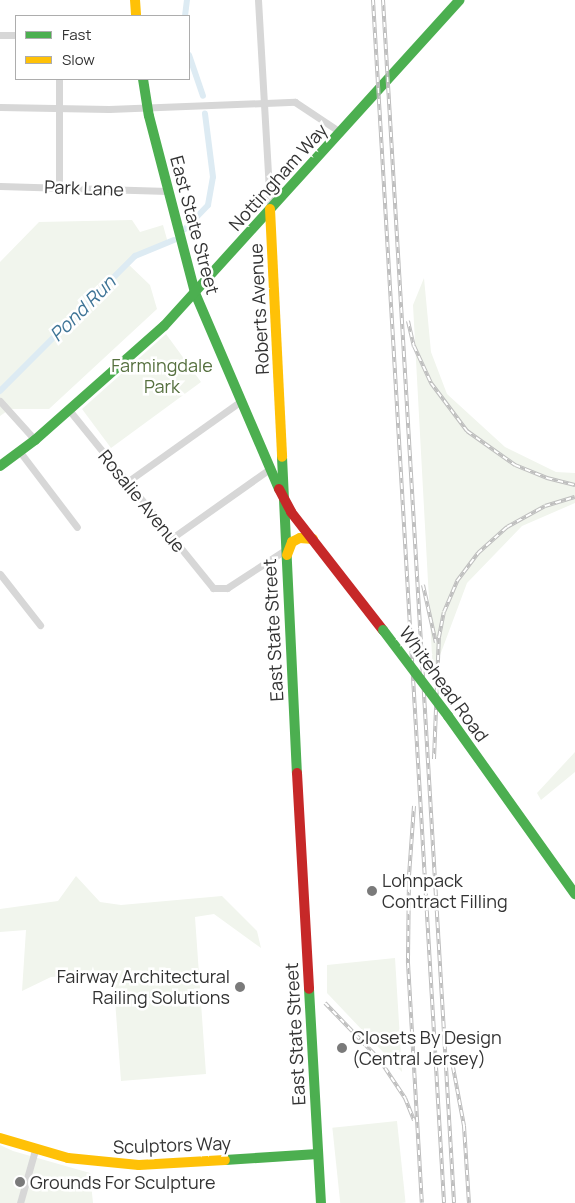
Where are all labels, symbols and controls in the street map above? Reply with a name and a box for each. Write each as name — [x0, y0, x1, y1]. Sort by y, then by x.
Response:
legend — [15, 15, 190, 80]
text: Fast — [62, 24, 91, 45]
text: Slow — [62, 49, 95, 70]
street label: Nottingham Way — [224, 119, 332, 235]
street label: East State Street — [166, 153, 224, 297]
street label: Park Lane — [44, 176, 124, 200]
street label: Roberts Avenue — [245, 243, 273, 375]
water label: Pond Run — [45, 271, 121, 347]
park label: Farmingdale Park — [111, 355, 213, 398]
street label: Rosalie Avenue — [94, 445, 190, 557]
street label: East State Street — [258, 558, 288, 702]
street label: Whitehead Road — [395, 622, 493, 746]
place label: Lohnpack Contract Filling — [382, 870, 508, 912]
marker: Lohnpack Contract Filling — [366, 885, 378, 897]
street label: East State Street — [280, 962, 310, 1106]
place label: Fairway Architectural Railing Solutions — [57, 966, 230, 1009]
marker: Fairway Architectural Railing Solutions — [234, 981, 246, 993]
place label: Closets By Design (Central Jersey) — [352, 1027, 502, 1070]
marker: Closets By Design (Central Jersey) — [336, 1042, 348, 1054]
street label: Sculptors Way — [113, 1132, 231, 1158]
place label: Grounds For Sculpture — [30, 1171, 216, 1193]
marker: Grounds For Sculpture — [14, 1176, 26, 1188]

